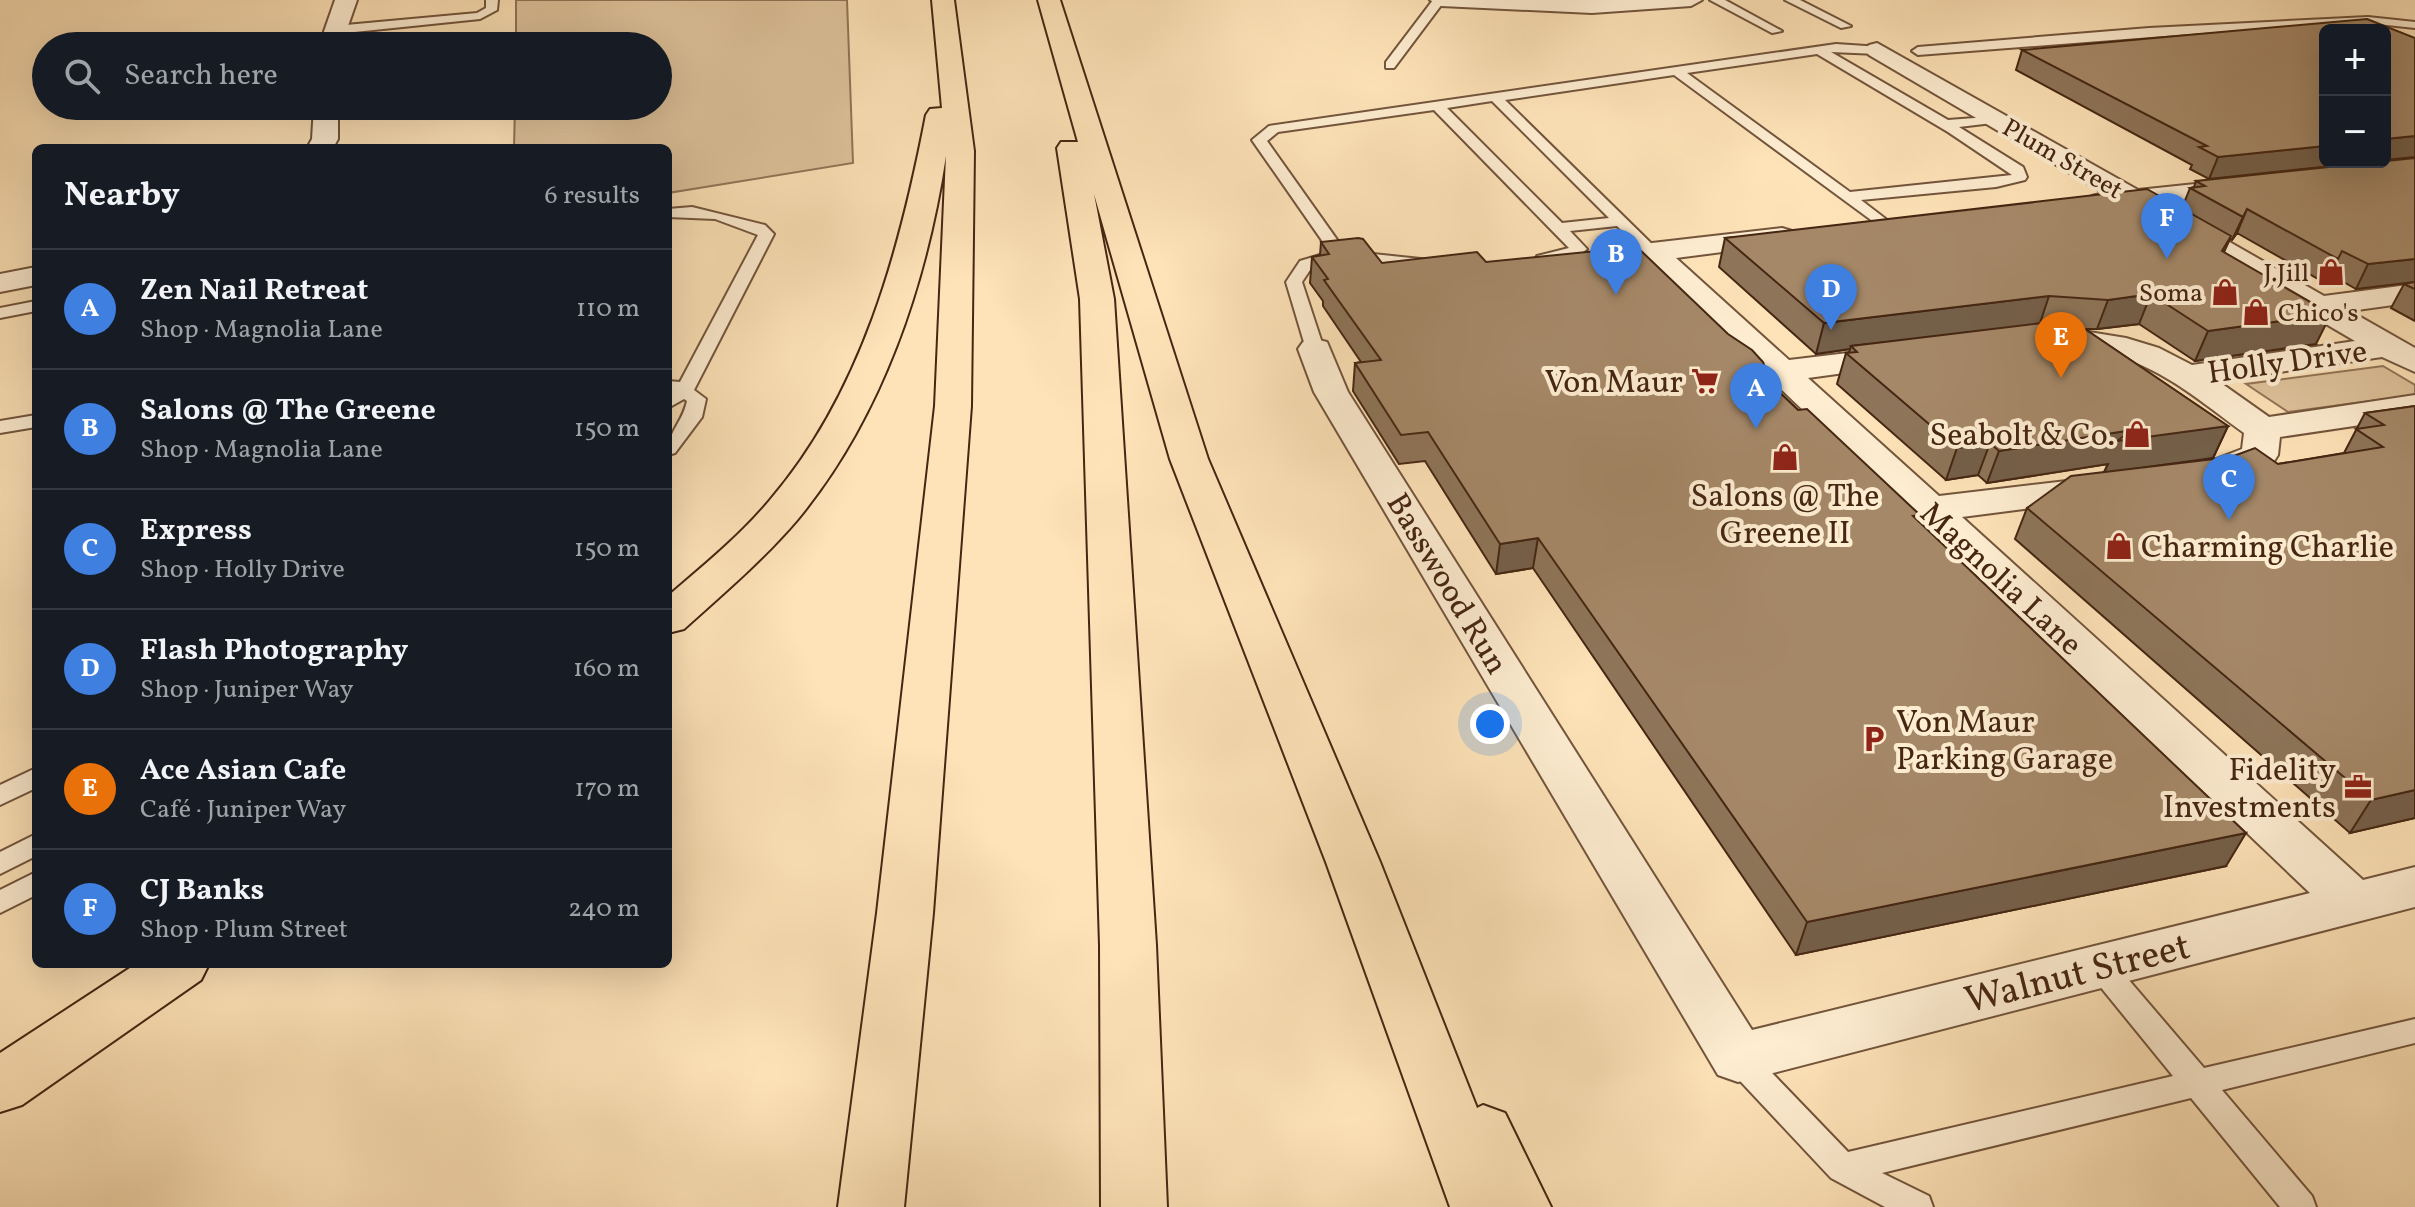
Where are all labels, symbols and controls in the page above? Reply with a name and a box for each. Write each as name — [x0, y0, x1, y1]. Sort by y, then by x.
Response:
map controls — [2319, 24, 2391, 168]
button: + — [2319, 24, 2391, 96]
search box — [32, 32, 672, 120]
icon: search — [60, 54, 104, 98]
text: Search here — [124, 55, 278, 97]
button: − — [2319, 96, 2391, 168]
street label: Plum Street — [1995, 111, 2129, 209]
text: Nearby — [64, 173, 180, 220]
text: 6 results — [545, 178, 640, 214]
pin: F — [2141, 193, 2193, 259]
pin: B — [1590, 229, 1642, 295]
place label: J.Jill — [2263, 256, 2309, 292]
shop icon: J.Jill — [2316, 257, 2346, 287]
pin: D — [1805, 264, 1857, 330]
text: Zen Nail Retreat — [140, 270, 368, 312]
place label: Soma — [2139, 276, 2203, 312]
shop icon: Soma — [2210, 277, 2240, 307]
text: A — [81, 291, 99, 327]
text: 110 m — [576, 291, 640, 327]
place label: Chico's — [2278, 296, 2359, 332]
shop icon: Chico's — [2241, 297, 2271, 327]
text: Shop · Magnolia Lane — [140, 312, 383, 348]
pin: E — [2035, 312, 2087, 378]
street label: Holly Drive — [2205, 331, 2370, 397]
place label: Von Maur — [1544, 362, 1683, 406]
pin: A — [1730, 363, 1782, 429]
supermarket icon: Von Maur — [1690, 366, 1720, 396]
text: Salons @ The Greene — [140, 390, 436, 432]
text: B — [81, 411, 99, 447]
text: 150 m — [574, 411, 640, 447]
place label: Seabolt & Co. — [1930, 415, 2115, 459]
shop icon: Seabolt & Co. — [2122, 419, 2152, 449]
text: Shop · Magnolia Lane — [140, 432, 383, 468]
shop icon: Salons @ The Greene II — [1770, 442, 1800, 472]
pin: C — [2203, 454, 2255, 520]
place label: Salons @ The Greene II — [1690, 476, 1880, 557]
street label: Basswood Run — [1374, 486, 1517, 684]
street label: Magnolia Lane — [1909, 493, 2091, 667]
text: Express — [140, 510, 252, 552]
place label: Charming Charlie — [2141, 527, 2394, 571]
text: C — [82, 531, 98, 567]
text: 150 m — [574, 531, 640, 567]
shop icon: Charming Charlie — [2104, 531, 2134, 561]
text: Shop · Holly Drive — [140, 552, 345, 588]
text: Flash Photography — [140, 630, 408, 672]
text: D — [80, 651, 100, 687]
text: 160 m — [573, 651, 640, 687]
text: Shop · Juniper Way — [140, 672, 354, 708]
place label: Von Maur Parking Garage — [1896, 702, 2113, 783]
your location — [1470, 704, 1510, 744]
parking icon: Von Maur Parking Garage — [1859, 724, 1889, 754]
text: Ace Asian Cafe — [140, 750, 346, 792]
place label: Fidelity Investments — [2163, 750, 2336, 831]
text: E — [82, 771, 98, 807]
text: 170 m — [575, 771, 640, 807]
office icon: Fidelity Investments — [2343, 772, 2373, 802]
text: Café · Juniper Way — [140, 792, 346, 828]
text: CJ Banks — [140, 870, 264, 912]
text: F — [82, 891, 98, 927]
text: 240 m — [568, 891, 640, 927]
text: Shop · Plum Street — [140, 912, 348, 948]
street label: Walnut Street — [1960, 922, 2196, 1029]

